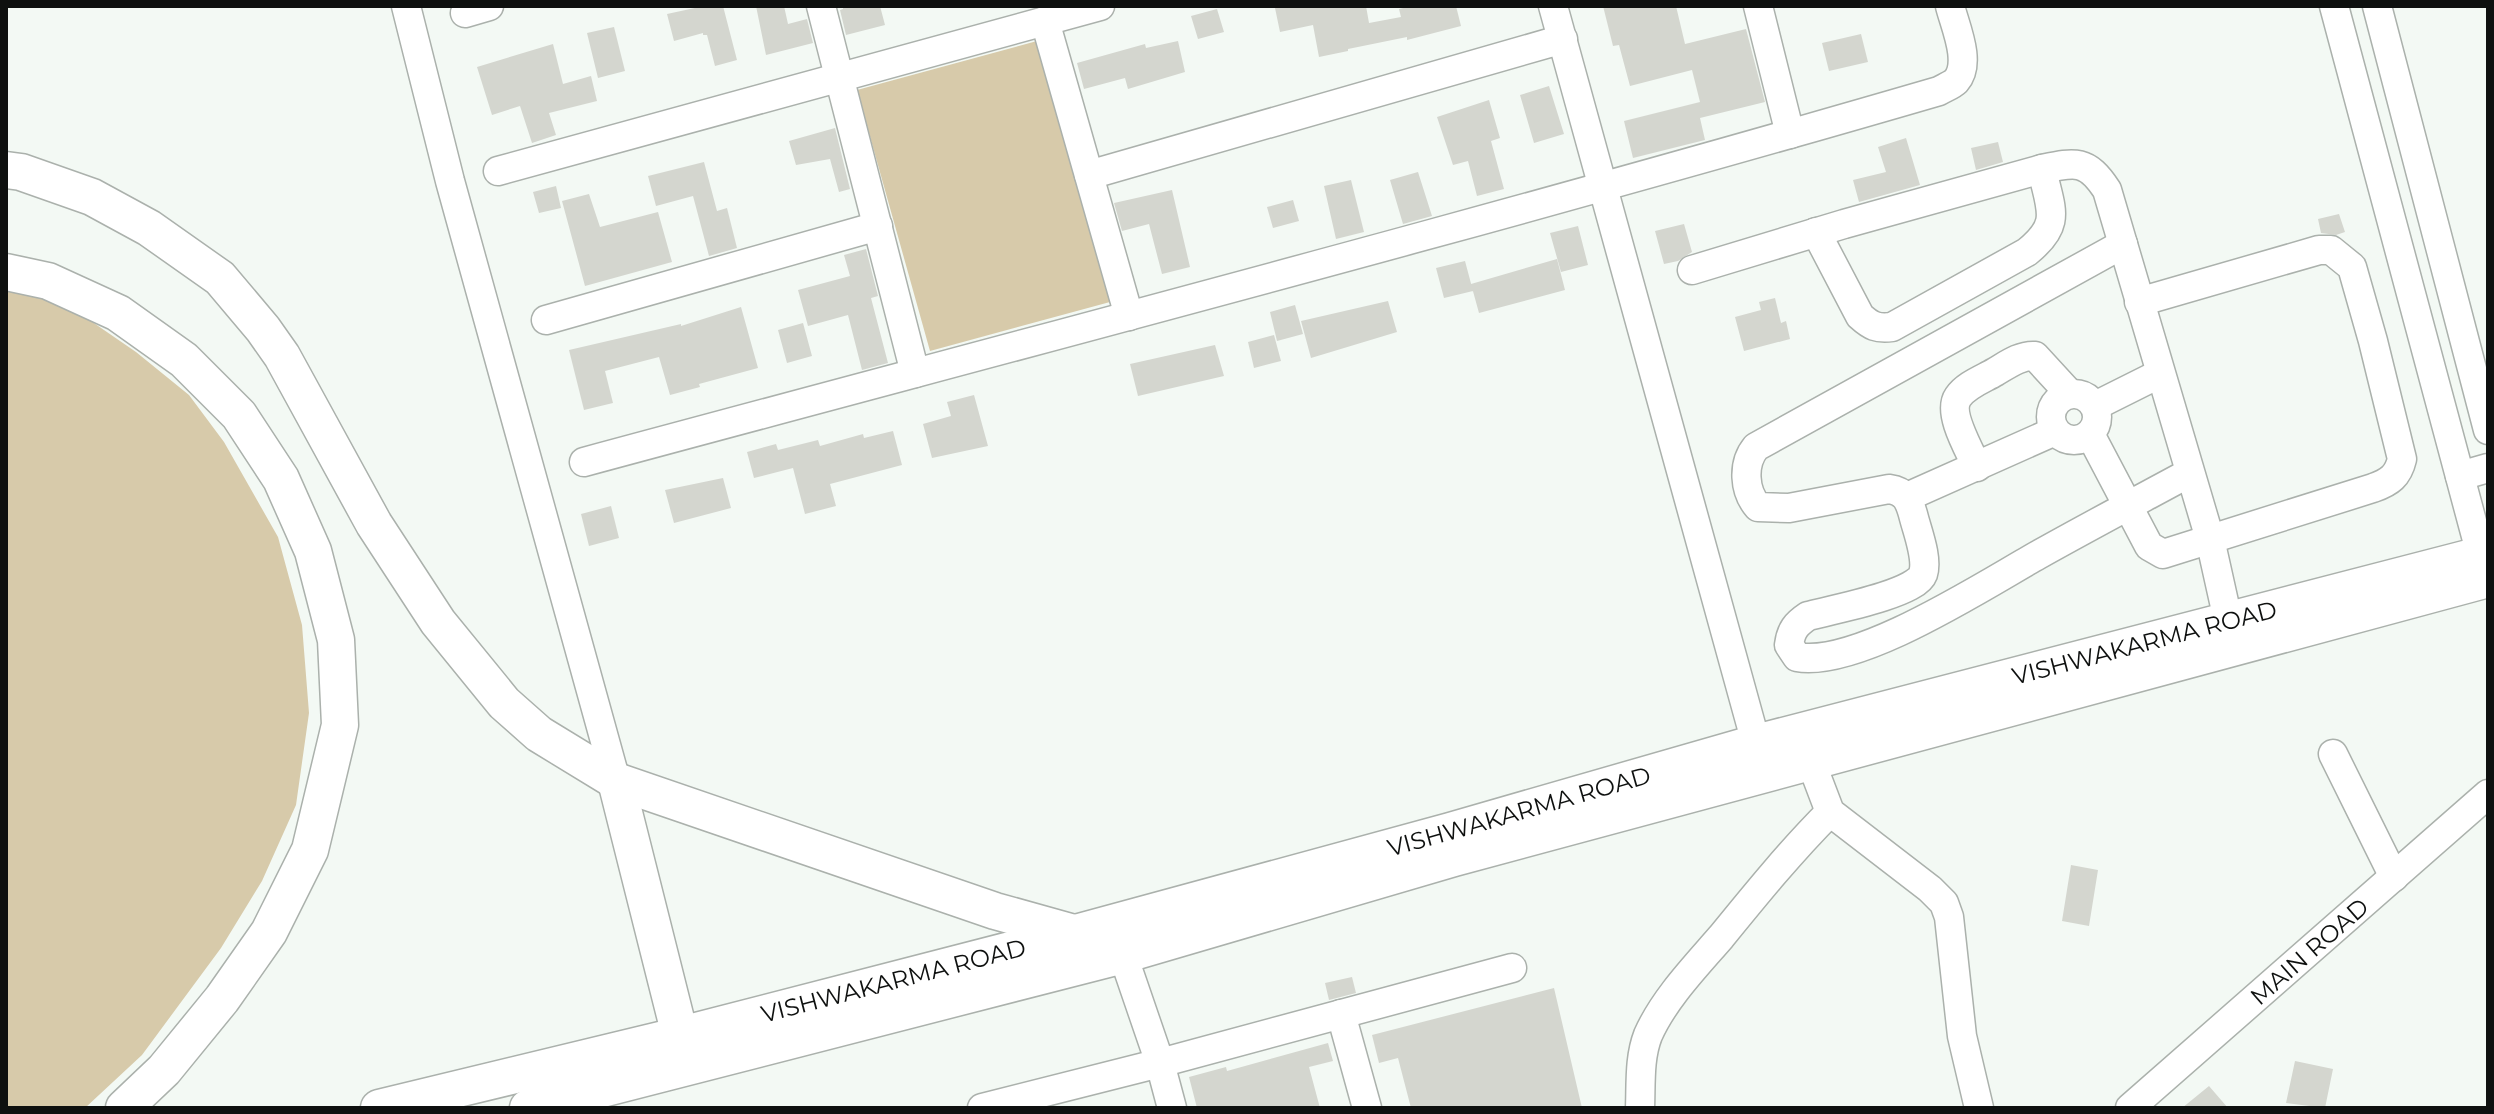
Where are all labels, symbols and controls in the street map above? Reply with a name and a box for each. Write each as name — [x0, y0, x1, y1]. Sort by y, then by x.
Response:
street label: VISHWAKARMA ROAD — [2009, 594, 2280, 690]
street label: VISHWAKARMA ROAD — [1384, 760, 1654, 862]
street label: MAIN ROAD — [2244, 892, 2374, 1011]
street label: VISHWAKARMA ROAD — [758, 932, 1029, 1028]

